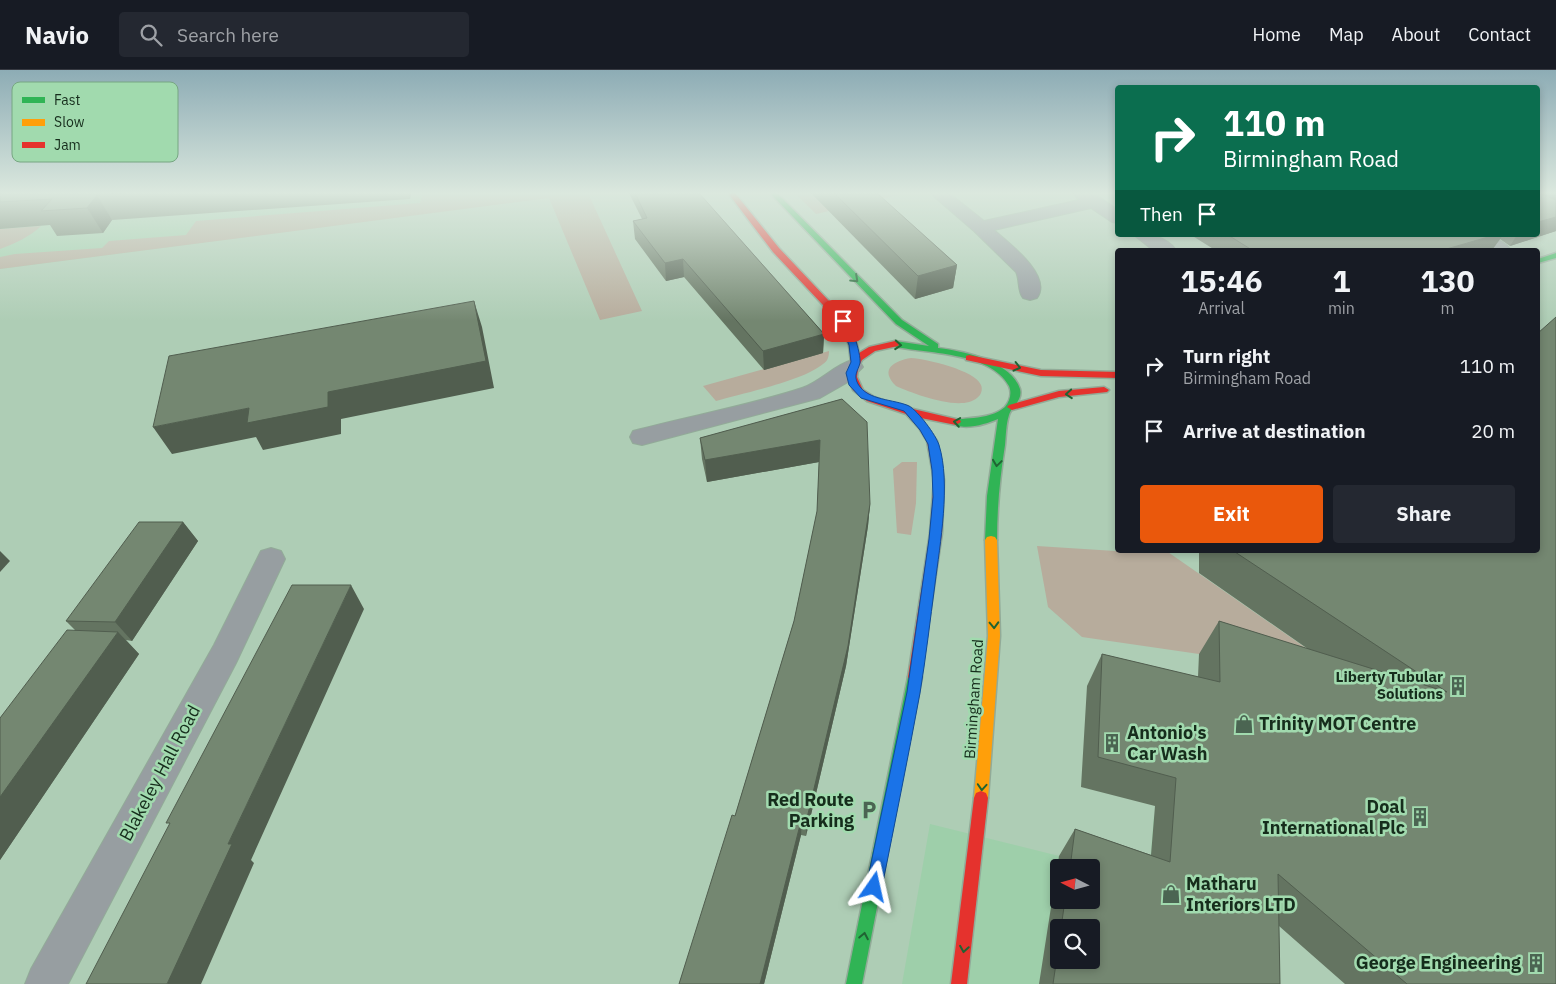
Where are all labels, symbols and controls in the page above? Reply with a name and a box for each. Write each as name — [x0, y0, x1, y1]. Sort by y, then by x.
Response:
search box — [119, 12, 469, 57]
text: Navio — [25, 19, 89, 51]
icon: search — [137, 21, 165, 49]
text: Search here — [177, 23, 279, 47]
text: Home — [1253, 23, 1301, 46]
text: Map — [1329, 23, 1364, 46]
text: About — [1392, 23, 1440, 46]
text: Contact — [1468, 23, 1531, 46]
legend — [12, 82, 178, 162]
text: Fast — [54, 91, 80, 109]
text: 110 m — [1223, 100, 1326, 146]
icon: right — [1140, 105, 1205, 170]
text: Slow — [54, 113, 85, 131]
text: Jam — [54, 136, 81, 154]
text: Birmingham Road — [1223, 144, 1399, 173]
icon: arrive — [1193, 200, 1221, 228]
text: Then — [1140, 202, 1183, 226]
text: 15:46 — [1181, 261, 1262, 300]
text: 1 — [1332, 261, 1350, 300]
text: 130 — [1420, 261, 1474, 300]
one-way arrow — [850, 273, 859, 282]
text: Arrival — [1198, 298, 1245, 318]
text: min — [1328, 298, 1355, 318]
text: m — [1440, 298, 1454, 318]
pin — [822, 300, 864, 342]
icon: arrive — [829, 307, 857, 335]
one-way arrow — [895, 340, 903, 351]
text: Turn right — [1183, 344, 1270, 368]
icon: right — [1140, 352, 1168, 380]
text: 110 m — [1460, 354, 1515, 378]
one-way arrow — [1012, 361, 1021, 372]
text: Birmingham Road — [1183, 368, 1311, 388]
one-way arrow — [1065, 388, 1073, 399]
one-way arrow — [952, 417, 960, 428]
icon: arrive — [1140, 417, 1168, 445]
text: Arrive at destination — [1183, 419, 1366, 443]
text: 20 m — [1471, 419, 1515, 443]
one-way arrow — [992, 460, 1003, 468]
button: Exit — [1140, 485, 1323, 543]
button: Share — [1333, 485, 1515, 543]
one-way arrow — [989, 622, 999, 630]
street label: Birmingham Road — [960, 638, 987, 759]
place label: Liberty Tubular Solutions — [1336, 667, 1443, 703]
building icon: Liberty Tubular Solutions — [1447, 675, 1469, 697]
street label: Blakeley Hall Road — [114, 701, 205, 845]
place label: Trinity MOT Centre — [1259, 712, 1416, 735]
shop icon: Trinity MOT Centre — [1233, 713, 1255, 735]
place label: Antonio's Car Wash — [1127, 721, 1208, 765]
building icon: Antonio's Car Wash — [1101, 732, 1123, 754]
one-way arrow — [977, 784, 988, 792]
place label: Red Route Parking — [767, 788, 854, 832]
place label: Doal International Plc — [1262, 795, 1406, 839]
parking icon: Red Route Parking — [858, 799, 880, 821]
building icon: Doal International Plc — [1409, 806, 1431, 828]
north arrow — [1050, 859, 1100, 909]
map controls — [1050, 859, 1100, 969]
position arrow — [847, 860, 899, 912]
place label: Matharu Interiors LTD — [1186, 872, 1296, 916]
shop icon: Matharu Interiors LTD — [1160, 883, 1182, 905]
button: search — [1050, 919, 1100, 969]
one-way arrow — [858, 932, 869, 941]
one-way arrow — [960, 944, 970, 953]
place label: George Engineering — [1356, 951, 1521, 974]
building icon: George Engineering — [1525, 952, 1547, 974]

